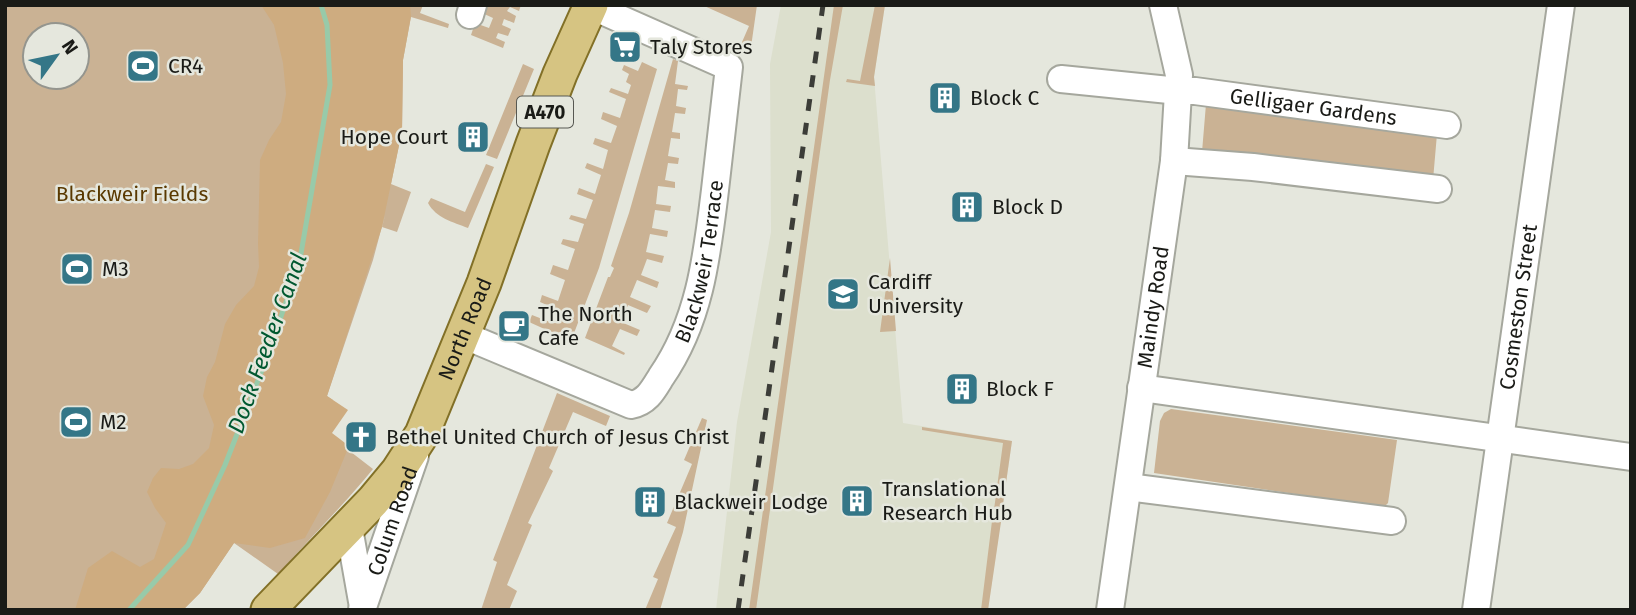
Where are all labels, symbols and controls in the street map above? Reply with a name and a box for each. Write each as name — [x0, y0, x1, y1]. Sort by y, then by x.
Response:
north arrow — [21, 21, 91, 91]
supermarket icon: Taly Stores — [606, 28, 644, 66]
place label: Taly Stores — [650, 34, 753, 60]
text: N — [57, 35, 83, 59]
sports icon: CR4 — [124, 47, 162, 85]
place label: CR4 — [168, 53, 203, 79]
building icon: Block C — [926, 79, 964, 117]
street label: Gelligaer Gardens — [1228, 83, 1399, 131]
place label: Block C — [970, 85, 1039, 111]
road number: A470 — [517, 96, 573, 128]
building icon: Hope Court — [454, 118, 492, 156]
place label: Hope Court — [340, 124, 448, 150]
street label: Blackweir Terrace — [669, 179, 729, 347]
park label: Blackweir Fields — [56, 181, 208, 207]
building icon: Block D — [948, 188, 986, 226]
place label: Block D — [992, 194, 1063, 220]
street label: Cosmeston Street — [1494, 222, 1543, 392]
street label: Maindy Road — [1132, 244, 1175, 370]
water label: Dock Feeder Canal — [221, 249, 313, 437]
sports icon: M3 — [58, 250, 96, 288]
place label: M3 — [102, 256, 129, 282]
place label: Cardiff University — [868, 269, 964, 319]
street label: North Road — [432, 274, 498, 384]
school or university icon: Cardiff University — [824, 275, 862, 313]
place label: The North Cafe — [538, 301, 633, 351]
cafe icon: The North Cafe — [495, 307, 533, 345]
building icon: Block F — [943, 370, 981, 408]
place label: Block F — [986, 376, 1054, 402]
sports icon: M2 — [57, 403, 95, 441]
place label: M2 — [100, 409, 127, 435]
church icon: Bethel United Church of Jesus Christ — [342, 418, 380, 456]
place label: Bethel United Church of Jesus Christ — [386, 424, 729, 450]
street label: Colum Road — [362, 463, 423, 579]
place label: Translational Research Hub — [882, 476, 1013, 526]
building icon: Translational Research Hub — [838, 482, 876, 520]
building icon: Blackweir Lodge — [631, 483, 669, 521]
place label: Blackweir Lodge — [674, 489, 828, 515]

